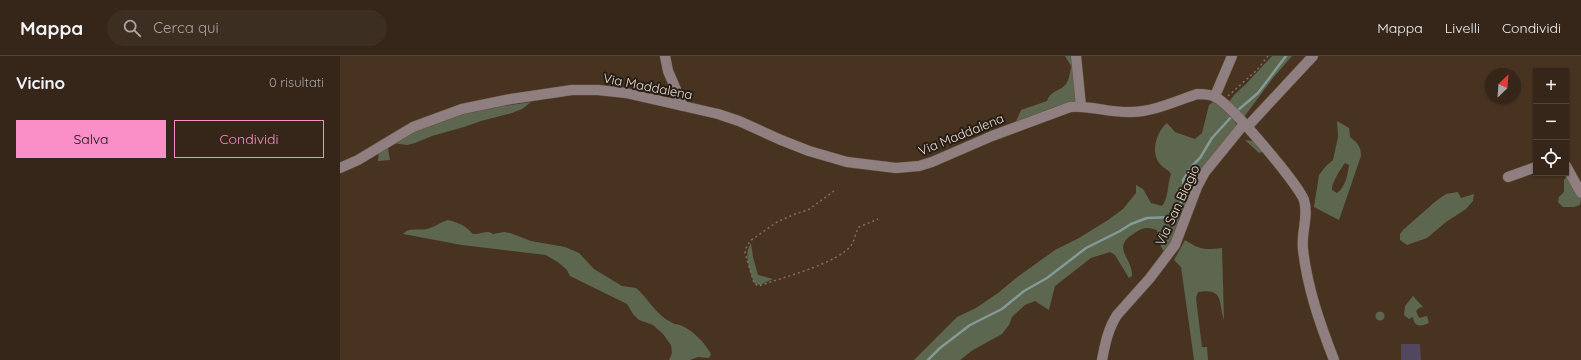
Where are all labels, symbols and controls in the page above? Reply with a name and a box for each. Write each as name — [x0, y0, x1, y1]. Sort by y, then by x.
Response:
search box — [107, 10, 387, 46]
text: Mappa — [20, 16, 83, 40]
icon: search — [121, 17, 143, 39]
text: Cerca qui — [153, 18, 219, 37]
text: Mappa — [1377, 19, 1423, 37]
text: Livelli — [1445, 19, 1480, 37]
text: Condividi — [1502, 19, 1561, 37]
north arrow — [1485, 68, 1521, 104]
map controls — [1533, 68, 1569, 176]
button: + — [1533, 68, 1569, 104]
street label: Via Maddalena — [602, 69, 694, 103]
text: Vicino — [16, 72, 65, 93]
text: 0 risultati — [269, 74, 324, 90]
button: − — [1533, 104, 1569, 140]
street label: Via Maddalena — [916, 110, 1006, 158]
button: Salva — [16, 120, 166, 158]
button: Condividi — [174, 120, 324, 158]
button: locate — [1533, 140, 1569, 176]
street label: Via San Biagio — [1151, 162, 1203, 248]

